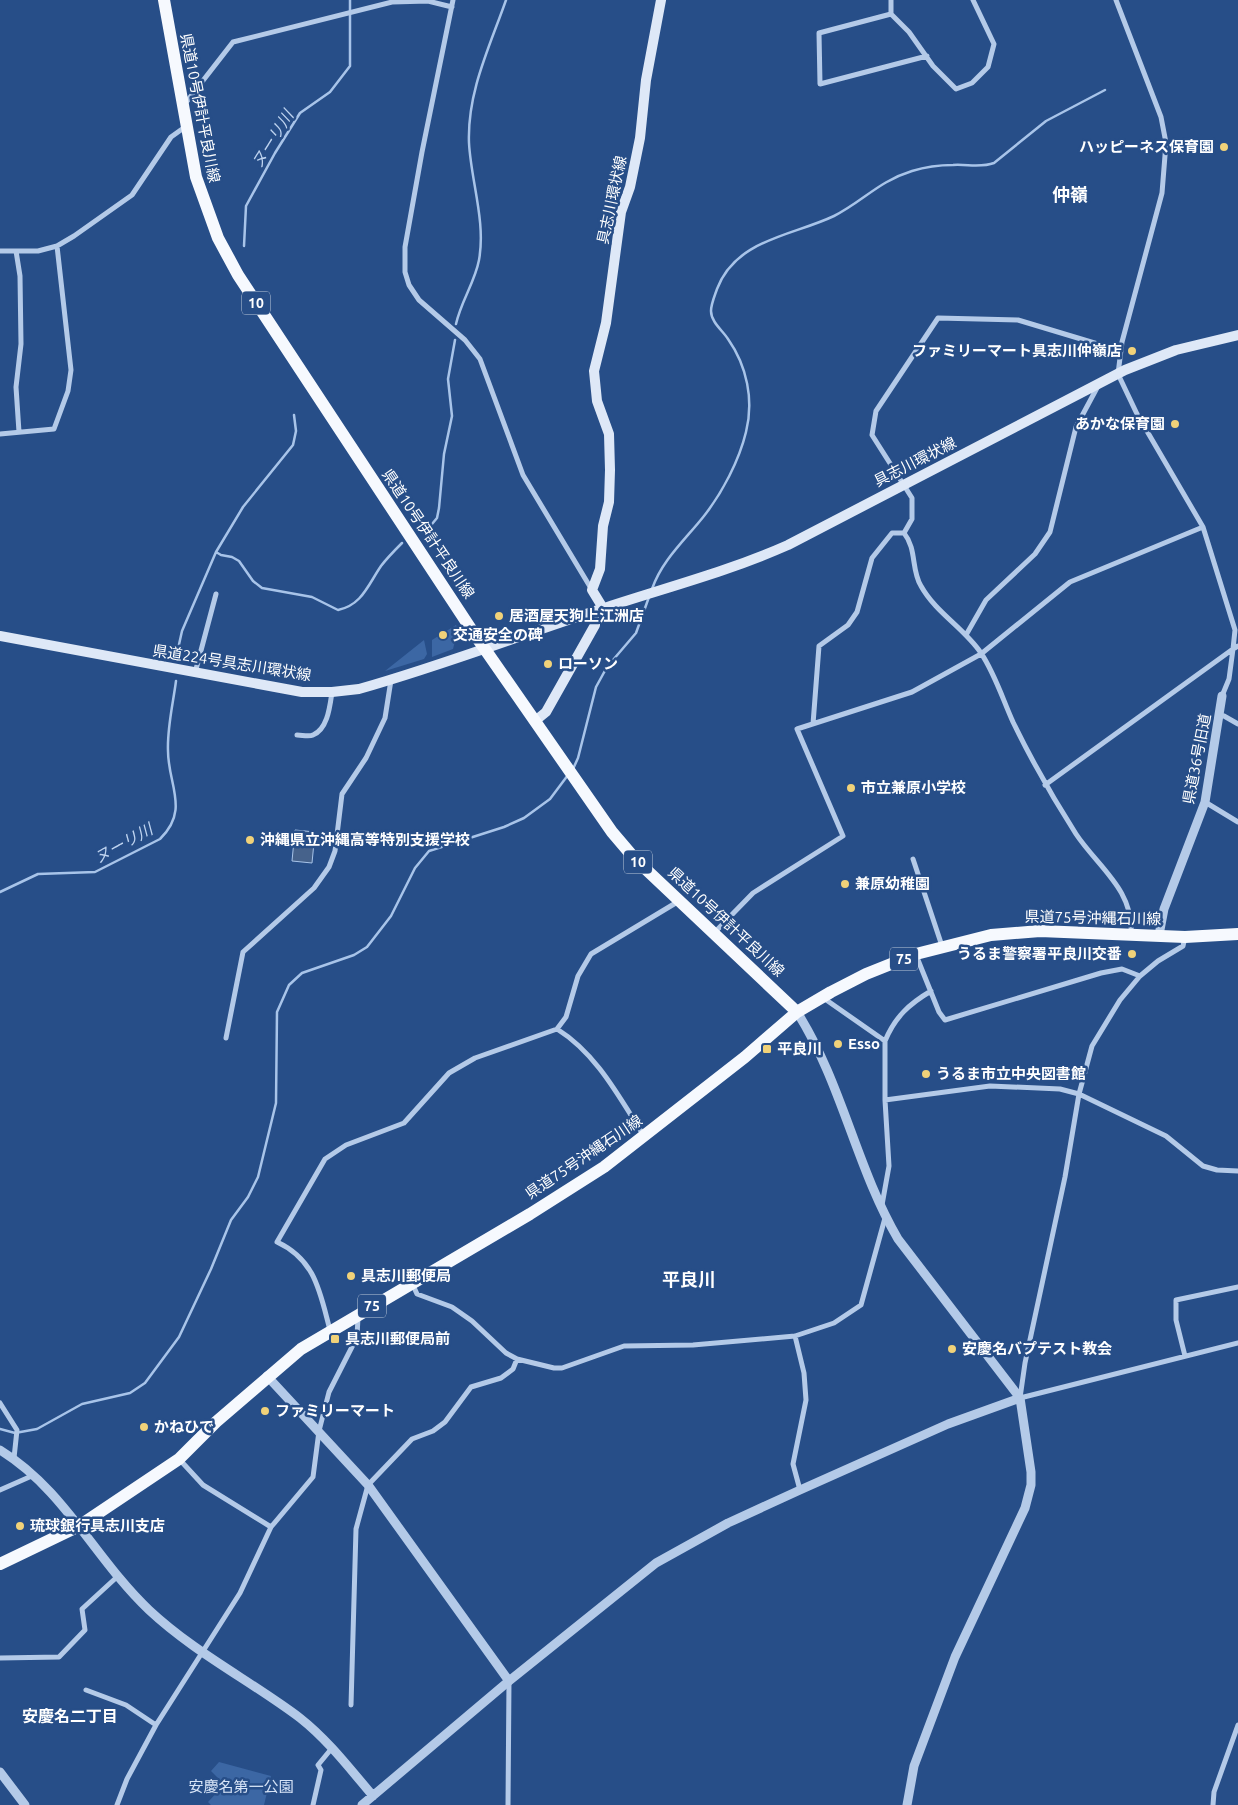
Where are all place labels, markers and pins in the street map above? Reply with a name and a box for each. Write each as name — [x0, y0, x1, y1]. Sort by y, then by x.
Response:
place label: ハッピーネス保育園 — [1079, 138, 1214, 155]
marker: ハッピーネス保育園 — [1218, 141, 1230, 153]
place label: ファミリーマート具志川仲嶺店 — [912, 342, 1122, 359]
marker: ファミリーマート具志川仲嶺店 — [1126, 345, 1138, 357]
place label: あかな保育園 — [1075, 415, 1165, 432]
marker: あかな保育園 — [1169, 418, 1181, 430]
place label: 居酒屋天狗上江洲店 — [509, 607, 644, 624]
marker: 居酒屋天狗上江洲店 — [493, 610, 505, 622]
place label: 交通安全の碑 — [453, 626, 543, 643]
marker: 交通安全の碑 — [437, 629, 449, 641]
place label: ローソン — [558, 655, 618, 672]
marker: ローソン — [542, 658, 554, 670]
place label: 市立兼原小学校 — [861, 779, 966, 796]
marker: 市立兼原小学校 — [845, 782, 857, 794]
place label: 沖縄県立沖縄高等特別支援学校 — [260, 831, 470, 848]
marker: 沖縄県立沖縄高等特別支援学校 — [244, 834, 256, 846]
place label: 兼原幼稚園 — [855, 875, 930, 892]
marker: 兼原幼稚園 — [839, 878, 851, 890]
place label: うるま警察署平良川交番 — [957, 945, 1122, 962]
marker: うるま警察署平良川交番 — [1126, 948, 1138, 960]
place label: Esso — [848, 1035, 880, 1052]
marker: Esso — [832, 1038, 844, 1050]
place label: 平良川 — [777, 1040, 822, 1057]
marker: 平良川 — [761, 1043, 773, 1055]
place label: うるま市立中央図書館 — [936, 1065, 1086, 1082]
marker: うるま市立中央図書館 — [920, 1068, 932, 1080]
place label: 具志川郵便局 — [361, 1267, 451, 1284]
marker: 具志川郵便局 — [345, 1270, 357, 1282]
place label: 具志川郵便局前 — [345, 1330, 450, 1347]
marker: 具志川郵便局前 — [329, 1333, 341, 1345]
place label: 安慶名バプテスト教会 — [962, 1340, 1112, 1357]
marker: 安慶名バプテスト教会 — [946, 1343, 958, 1355]
place label: ファミリーマート — [275, 1402, 395, 1419]
marker: ファミリーマート — [259, 1405, 271, 1417]
place label: かねひで — [154, 1418, 214, 1435]
marker: かねひで — [138, 1421, 150, 1433]
place label: 琉球銀行具志川支店 — [30, 1517, 165, 1534]
marker: 琉球銀行具志川支店 — [14, 1520, 26, 1532]

